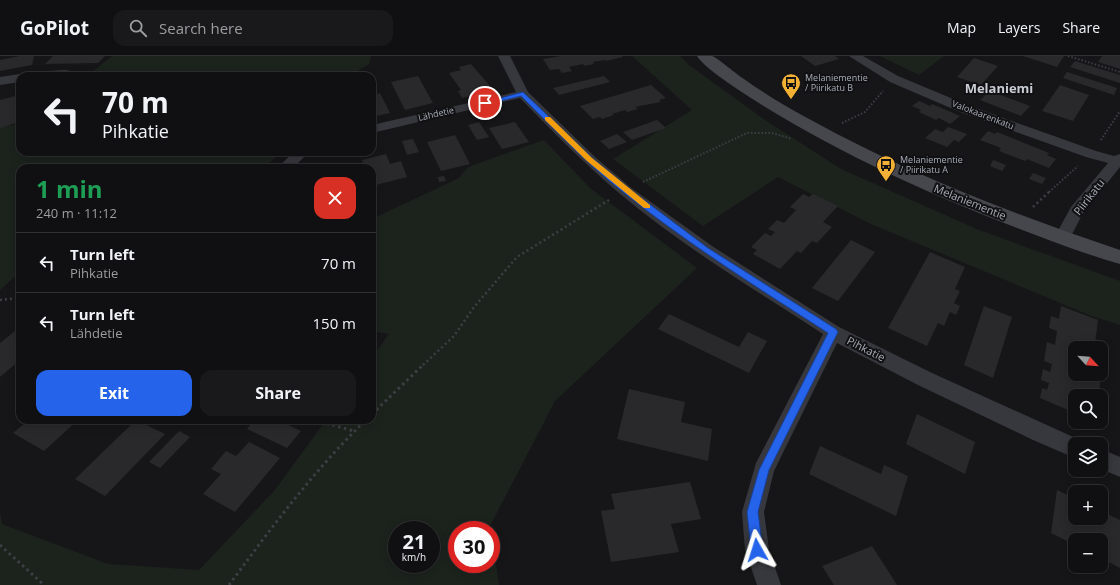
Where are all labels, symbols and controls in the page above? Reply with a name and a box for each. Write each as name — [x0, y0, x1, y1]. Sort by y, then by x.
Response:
search box — [113, 10, 393, 46]
text: GoPilot — [20, 15, 89, 41]
icon: search — [127, 17, 149, 39]
text: Search here — [159, 18, 243, 38]
text: Map — [947, 18, 976, 37]
text: Layers — [998, 18, 1040, 37]
text: Share — [1062, 18, 1100, 37]
place label: Melaniementie / Piirikatu B — [805, 71, 868, 94]
bus stop icon: Melaniementie / Piirikatu B — [780, 72, 802, 100]
district label: Melaniemi — [965, 79, 1033, 97]
text: 70 m — [102, 83, 169, 121]
pin — [468, 86, 502, 120]
icon: left — [36, 88, 88, 140]
icon: arrive — [474, 92, 496, 114]
street label: Valokaarenkatu — [950, 97, 1016, 132]
street label: Lähdetie — [417, 103, 455, 124]
text: Pihkatie — [102, 119, 169, 143]
place label: Melaniementie / Piirikatu A — [900, 153, 963, 176]
bus stop icon: Melaniementie / Piirikatu A — [875, 154, 897, 182]
text: 1 min — [36, 172, 103, 205]
street label: Piirikatu — [1070, 176, 1107, 218]
button: close — [314, 177, 356, 219]
street label: Melaniementie — [932, 180, 1009, 223]
text: 240 m · 11:12 — [36, 204, 117, 222]
text: Turn left — [70, 244, 135, 264]
icon: left — [36, 252, 58, 274]
text: 70 m — [321, 253, 356, 273]
text: Pihkatie — [70, 264, 118, 282]
text: Turn left — [70, 304, 135, 324]
icon: left — [36, 312, 58, 334]
text: 150 m — [312, 313, 356, 333]
text: Lähdetie — [70, 324, 122, 342]
street label: Pihkatie — [845, 333, 888, 365]
north arrow — [1068, 341, 1108, 381]
map controls — [1068, 341, 1108, 573]
button: Exit — [36, 370, 192, 416]
button: Share — [200, 370, 356, 416]
button: search — [1068, 389, 1108, 429]
button: layers — [1068, 437, 1108, 477]
button: + — [1068, 485, 1108, 525]
speed limit sign: 30 — [448, 521, 500, 573]
text: 21 — [403, 528, 425, 555]
position arrow — [736, 529, 778, 571]
button: − — [1068, 533, 1108, 573]
text: km/h — [402, 550, 426, 564]

